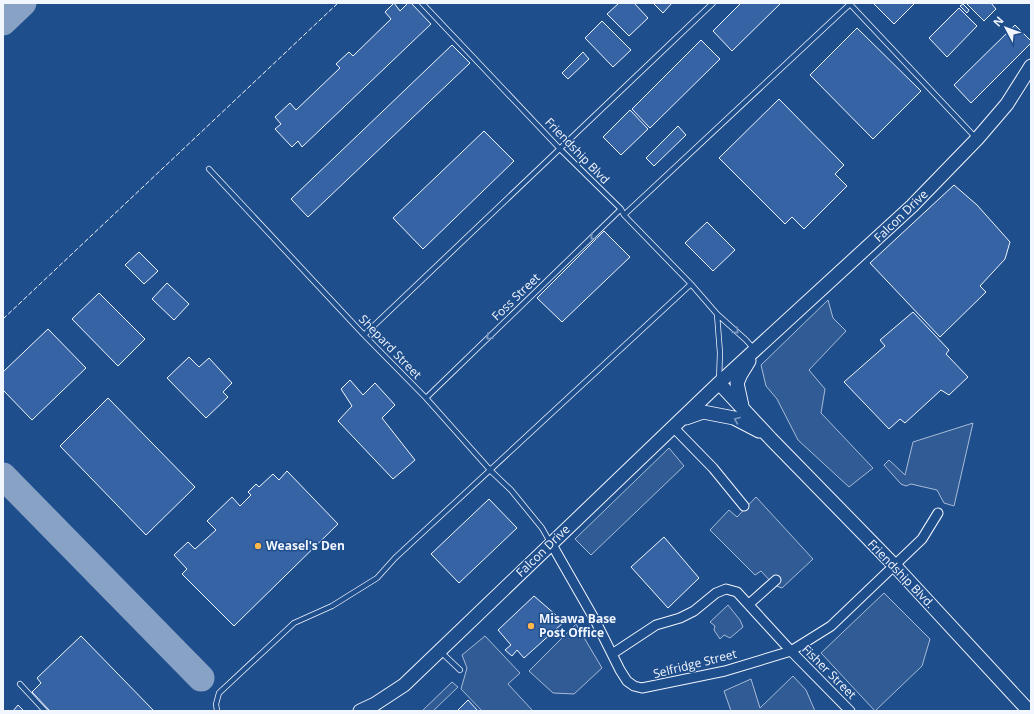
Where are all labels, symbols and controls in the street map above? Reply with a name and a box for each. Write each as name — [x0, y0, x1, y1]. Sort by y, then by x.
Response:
north arrow — [986, 8, 1026, 48]
text: N — [989, 13, 1007, 29]
street label: Friendship Blvd — [541, 114, 613, 188]
street label: Falcon Drive — [870, 185, 931, 246]
one-way arrow — [590, 232, 598, 239]
street label: Foss Street — [488, 269, 544, 324]
street label: Shepard Street — [355, 311, 426, 383]
one-way arrow — [732, 327, 739, 334]
one-way arrow — [487, 332, 494, 339]
one-way arrow — [733, 416, 740, 424]
street label: Falcon Drive — [512, 520, 573, 581]
street label: Friendship Blvd. — [864, 536, 939, 612]
place label: Weasel's Den — [266, 537, 345, 554]
marker: Weasel's Den — [253, 541, 263, 551]
place label: Misawa Base Post Office — [539, 610, 616, 641]
marker: Misawa Base Post Office — [526, 621, 536, 631]
street label: Fisher Street — [798, 641, 860, 703]
street label: Selfridge Street — [651, 645, 738, 682]

